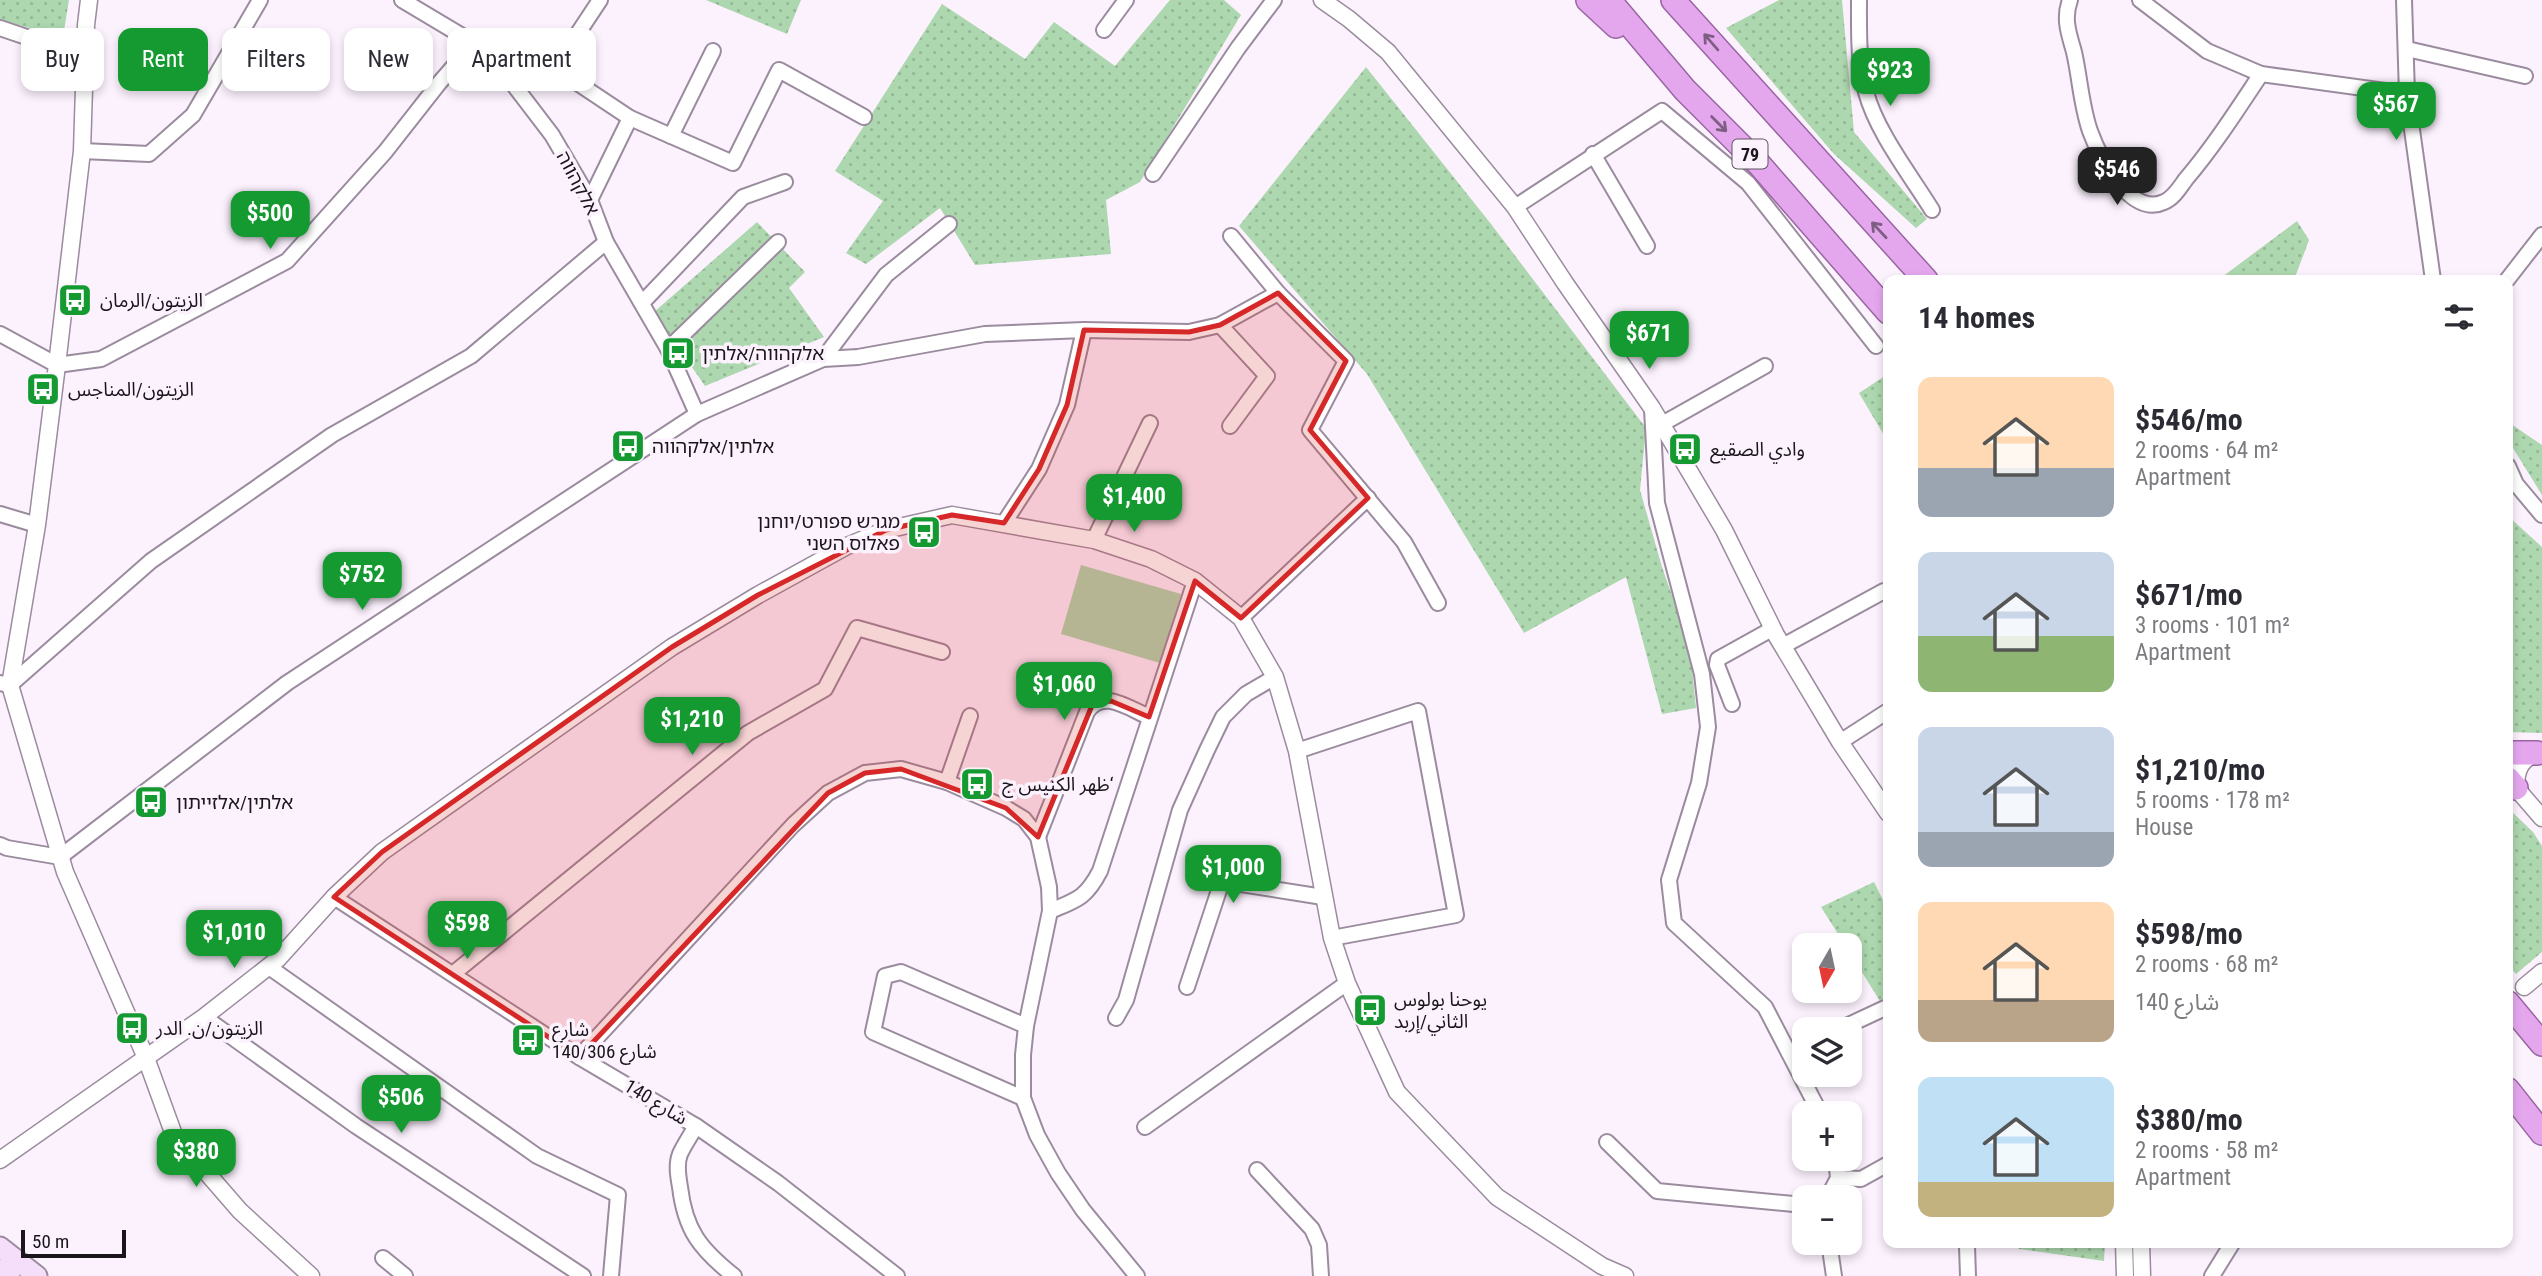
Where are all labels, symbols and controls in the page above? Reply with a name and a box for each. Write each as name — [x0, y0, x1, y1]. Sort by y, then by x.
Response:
chip: Buy — [21, 28, 104, 91]
chip: Rent — [118, 28, 208, 91]
chip: Filters — [222, 28, 330, 91]
chip: New — [344, 28, 433, 91]
chip: Apartment — [447, 28, 596, 91]
one-way arrow — [1703, 33, 1719, 51]
pin: $923 — [1849, 48, 1931, 108]
text: $923 — [1867, 57, 1913, 84]
pin: $567 — [2355, 82, 2437, 142]
text: $567 — [2373, 91, 2419, 118]
one-way arrow — [1711, 115, 1728, 132]
road number: 79 — [1732, 140, 1768, 168]
street label: אלקהווה — [552, 147, 604, 219]
pin: $546 — [2076, 148, 2158, 207]
text: $546 — [2094, 156, 2140, 183]
pin: $500 — [229, 191, 311, 251]
text: $500 — [247, 200, 293, 227]
one-way arrow — [1871, 222, 1888, 239]
bus stop icon: الزيتون/الرمان — [56, 281, 94, 319]
place label: الزيتون/الرمان — [100, 289, 203, 312]
icon: filters — [2440, 298, 2478, 336]
text: 14 homes — [1918, 300, 2035, 335]
pin: $671 — [1608, 312, 1690, 371]
text: $671 — [1626, 320, 1672, 347]
bus stop icon: אלקהווה/אלתין — [659, 334, 697, 372]
place label: אלקהווה/אלתין — [702, 342, 824, 365]
bus stop icon: الزيتون/المناجس — [24, 370, 62, 408]
place label: الزيتون/المناجس — [68, 378, 194, 401]
text: $546/mo — [2135, 402, 2243, 437]
icon: home — [1974, 405, 2058, 489]
bus stop icon: אלתין/אלקהווה — [609, 427, 647, 465]
bus stop icon: وادي الصقيع — [1666, 430, 1704, 468]
place label: אלתין/אלקהווה — [652, 435, 774, 458]
text: 2 rooms · 64 m² — [2135, 437, 2278, 464]
place label: وادي الصقيع — [1710, 438, 1805, 464]
text: Apartment — [2135, 464, 2231, 491]
pin: $1,400 — [1077, 475, 1191, 534]
text: $1,400 — [1102, 483, 1166, 510]
place label: מגרש ספורט/יוחנן פאלוס השני — [757, 510, 900, 555]
bus stop icon: מגרש ספורט/יוחנן פאלוס השני — [905, 513, 943, 551]
pin: $752 — [321, 552, 403, 612]
text: $752 — [339, 561, 385, 588]
text: $671/mo — [2135, 577, 2243, 612]
icon: home — [1974, 580, 2058, 664]
text: 3 rooms · 101 m² — [2135, 612, 2290, 639]
text: Apartment — [2135, 639, 2231, 666]
pin: $1,060 — [1007, 662, 1121, 722]
text: $1,060 — [1032, 671, 1096, 698]
pin: $1,210 — [635, 698, 749, 757]
text: $1,210 — [660, 706, 724, 733]
text: $1,210/mo — [2135, 752, 2265, 787]
icon: home — [1974, 755, 2058, 839]
bus stop icon: ظهر الكنيس ج‘ — [958, 765, 996, 803]
place label: ظهر الكنيس ج‘ — [1002, 773, 1114, 798]
bus stop icon: אלתין/אלזייתון — [132, 783, 170, 821]
text: 5 rooms · 178 m² — [2135, 787, 2290, 814]
place label: אלתין/אלזייתון — [176, 791, 293, 814]
text: House — [2135, 814, 2193, 841]
pin: $1,000 — [1176, 846, 1290, 905]
text: $1,000 — [1201, 854, 1265, 881]
pin: $598 — [426, 902, 508, 961]
text: $598 — [444, 910, 490, 937]
pin: $1,010 — [177, 911, 291, 970]
text: $598/mo — [2135, 916, 2243, 951]
text: $1,010 — [202, 919, 266, 946]
icon: home — [1974, 930, 2058, 1014]
north arrow — [1792, 933, 1862, 1003]
map controls — [1792, 933, 1862, 1255]
text: 2 rooms · 68 m² — [2135, 951, 2278, 978]
place label: يوحنا بولوس الثاني/إربد — [1394, 988, 1487, 1036]
text: شارع 140 — [2135, 989, 2219, 1016]
bus stop icon: يوحنا بولوس الثاني/إربد — [1351, 991, 1389, 1029]
bus stop icon: الزيتون/ن. الدر — [113, 1009, 151, 1047]
place label: الزيتون/ن. الدر — [155, 1017, 263, 1040]
button: layers — [1792, 1017, 1862, 1087]
place label: شارع 140/شارع 306 — [552, 1018, 657, 1065]
bus stop icon: شارع 140/شارع 306 — [509, 1021, 547, 1059]
street label: شارع 140 — [619, 1074, 692, 1131]
pin: $506 — [360, 1076, 442, 1135]
text: $506 — [378, 1084, 424, 1111]
button: + — [1792, 1101, 1862, 1171]
text: $380/mo — [2135, 1102, 2243, 1137]
icon: home — [1974, 1105, 2058, 1189]
pin: $380 — [155, 1130, 237, 1189]
text: 2 rooms · 58 m² — [2135, 1137, 2278, 1164]
text: $380 — [173, 1138, 219, 1165]
text: Apartment — [2135, 1164, 2231, 1191]
button: − — [1792, 1185, 1862, 1255]
scale bar — [21, 1227, 126, 1259]
text: 50 m — [32, 1230, 69, 1253]

